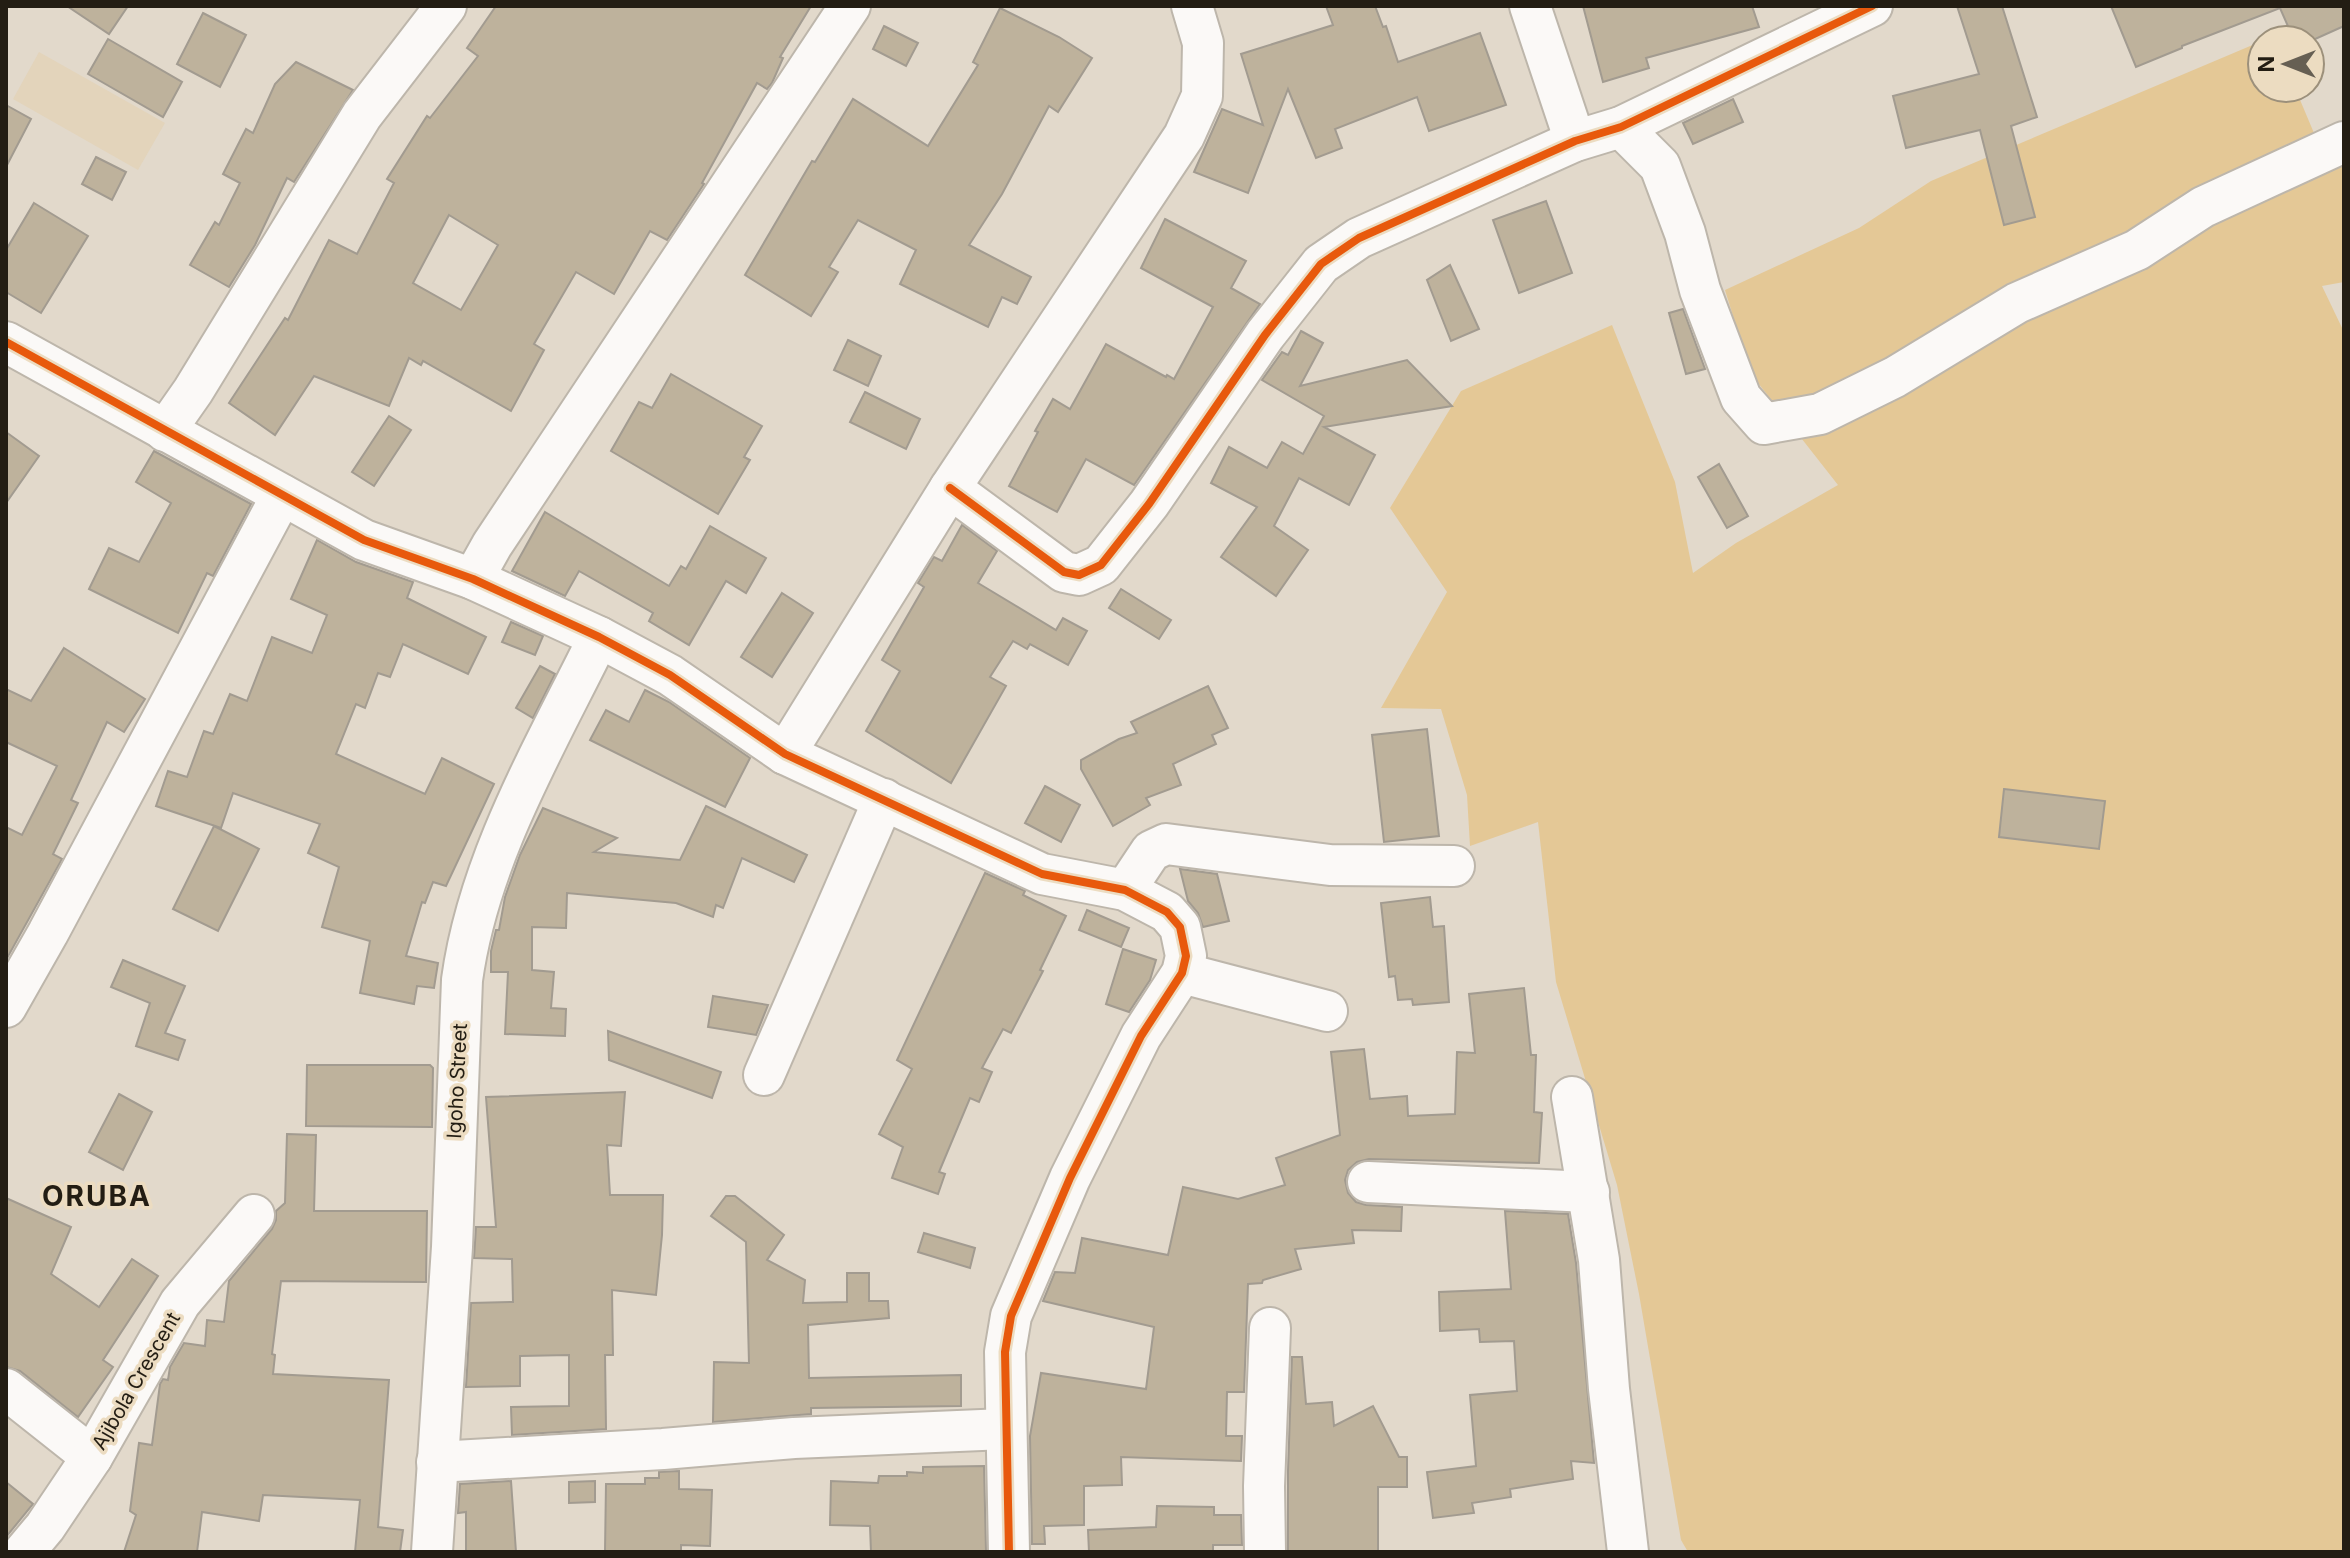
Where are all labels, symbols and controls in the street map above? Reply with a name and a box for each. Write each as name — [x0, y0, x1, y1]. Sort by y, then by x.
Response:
north arrow — [2246, 24, 2326, 104]
text: N — [2253, 56, 2279, 72]
street label: Igoho Street — [442, 1022, 472, 1139]
district label: ORUBA — [42, 1179, 152, 1213]
street label: Ajibola Crescent — [87, 1308, 185, 1454]

